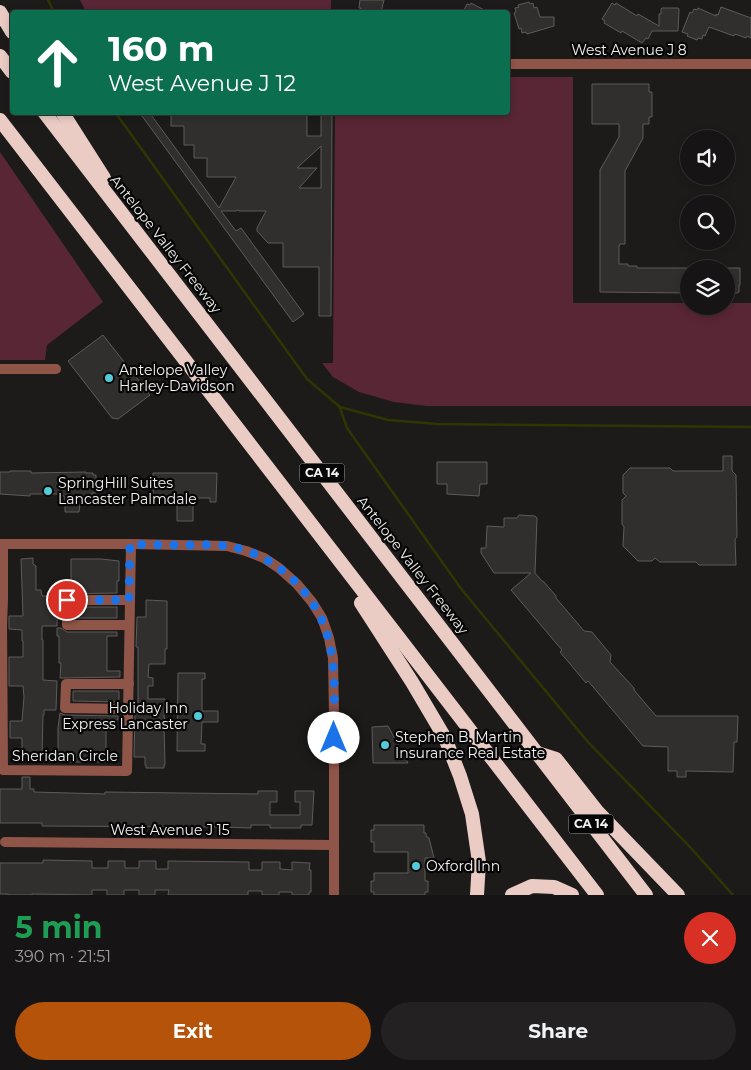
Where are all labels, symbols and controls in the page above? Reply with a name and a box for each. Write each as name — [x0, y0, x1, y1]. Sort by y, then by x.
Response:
text: 160 m — [108, 27, 214, 70]
icon: ahead — [25, 30, 90, 95]
street label: West Avenue J 8 — [571, 41, 687, 59]
text: West Avenue J 12 — [108, 70, 296, 97]
map controls — [680, 130, 735, 315]
button: sound — [680, 130, 735, 185]
street label: Antelope Valley Freeway — [106, 171, 226, 317]
button: search — [680, 195, 735, 250]
button: layers — [680, 260, 735, 315]
place label: Antelope Valley Harley-Davidson — [119, 361, 235, 395]
marker: Antelope Valley Harley-Davidson — [103, 372, 115, 384]
road number: CA 14 — [300, 463, 344, 482]
place label: SpringHill Suites Lancaster Palmdale — [58, 474, 197, 508]
marker: SpringHill Suites Lancaster Palmdale — [42, 485, 54, 497]
street label: Antelope Valley Freeway — [353, 492, 473, 638]
pin — [46, 579, 88, 621]
icon: arrive — [53, 586, 81, 614]
place label: Holiday Inn Express Lancaster — [62, 699, 188, 733]
marker: Holiday Inn Express Lancaster — [192, 710, 204, 722]
position arrow — [307, 711, 359, 763]
place label: Stephen B. Martin Insurance Real Estate — [395, 728, 545, 762]
marker: Stephen B. Martin Insurance Real Estate — [379, 739, 391, 751]
street label: Sheridan Circle — [12, 747, 118, 765]
road number: CA 14 — [568, 814, 614, 834]
street label: West Avenue J 15 — [110, 821, 230, 839]
place label: Oxford Inn — [426, 857, 500, 875]
marker: Oxford Inn — [410, 860, 422, 872]
text: 5 min — [15, 909, 103, 946]
button: close — [684, 912, 736, 964]
text: 390 m · 21:51 — [15, 947, 111, 966]
button: Exit — [15, 1002, 371, 1060]
button: Share — [381, 1002, 736, 1060]

